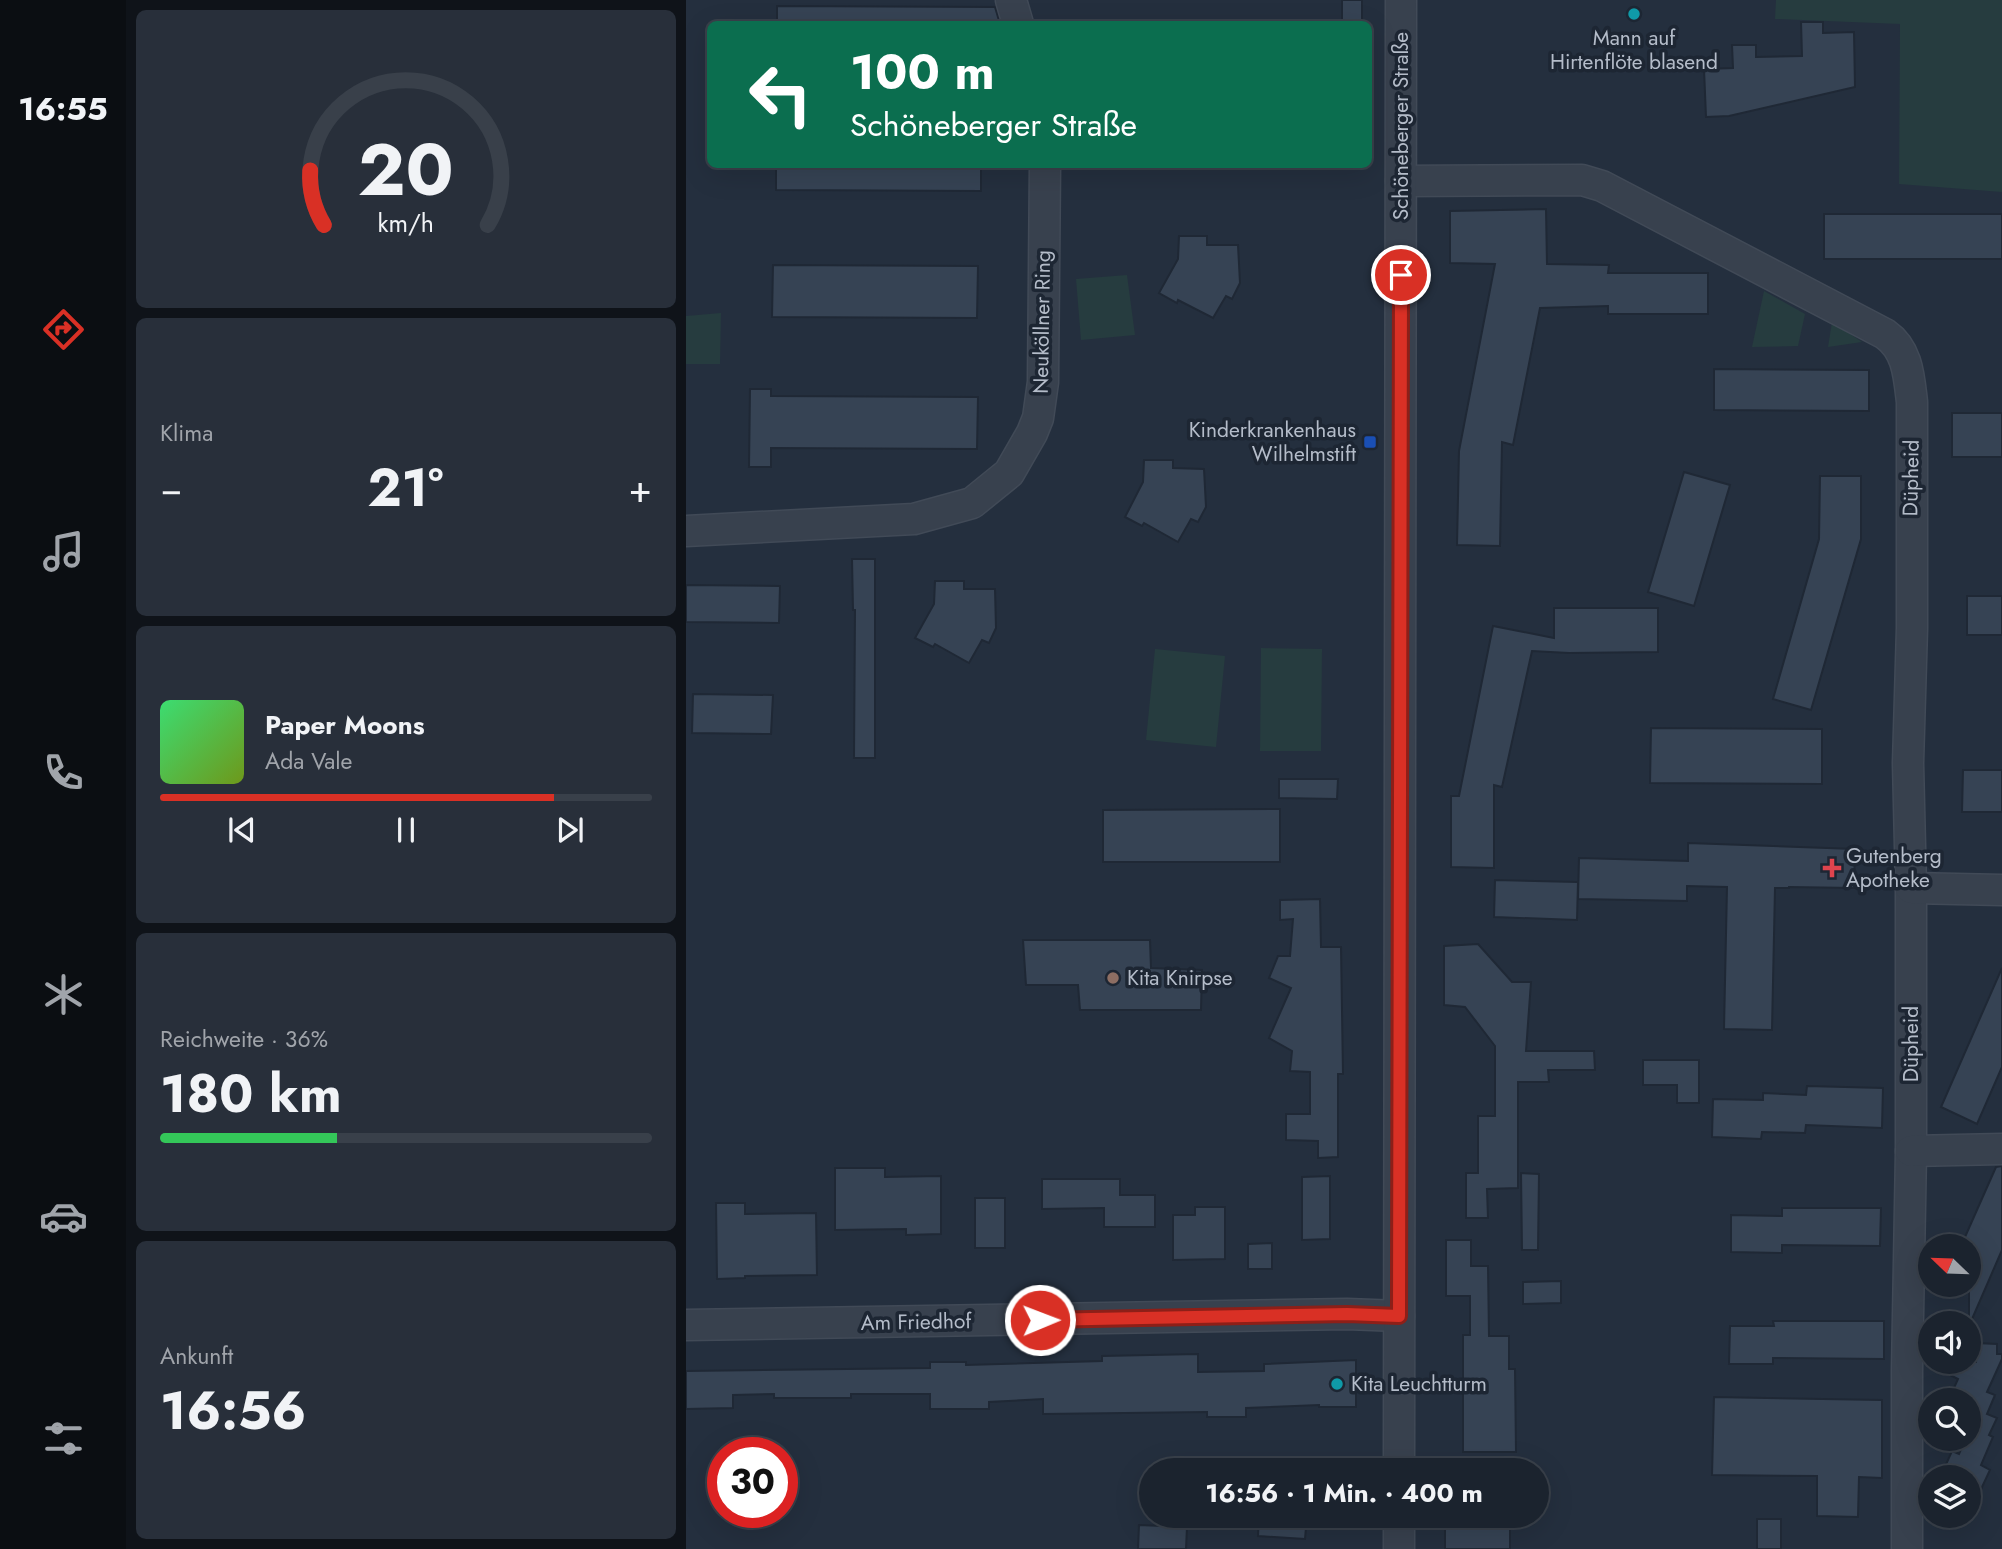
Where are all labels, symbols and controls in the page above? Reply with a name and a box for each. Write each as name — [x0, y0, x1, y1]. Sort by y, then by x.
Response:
marker: Mann auf Hirtenflöte blasend — [1626, 6, 1642, 22]
place label: Mann auf Hirtenflöte blasend — [1550, 23, 1718, 77]
street label: Schöneberger Straße — [1386, 32, 1416, 220]
text: 100 m — [850, 37, 995, 107]
icon: left — [735, 49, 826, 140]
text: 16:55 — [18, 86, 108, 132]
text: Schöneberger Straße — [850, 102, 1137, 148]
text: 20 — [358, 117, 454, 222]
text: km/h — [378, 205, 434, 241]
pin — [1371, 245, 1431, 305]
street label: Neuköllner Ring — [1026, 250, 1058, 394]
icon: arrive — [1382, 256, 1420, 294]
icon: directions — [39, 305, 88, 354]
place label: Kinderkrankenhaus Wilhelmstift — [1189, 415, 1356, 469]
text: Klima — [160, 416, 213, 450]
marker: Kinderkrankenhaus Wilhelmstift — [1362, 434, 1378, 450]
street label: Düpheid — [1895, 439, 1927, 517]
text: 21° — [368, 450, 444, 526]
text: − — [160, 461, 182, 516]
text: + — [629, 461, 652, 516]
icon: music — [39, 527, 88, 576]
text: Paper Moons — [265, 706, 425, 744]
text: Ada Vale — [265, 744, 352, 778]
icon: phone — [39, 748, 88, 797]
icon: previous — [223, 811, 261, 849]
icon: pause — [387, 811, 425, 849]
icon: next — [551, 811, 589, 849]
place label: Gutenberg Apotheke — [1846, 841, 1942, 895]
marker: Gutenberg Apotheke — [1824, 860, 1840, 876]
place label: Kita Knirpse — [1127, 963, 1233, 993]
icon: climate — [39, 970, 88, 1019]
marker: Kita Knirpse — [1105, 970, 1121, 986]
street label: Düpheid — [1896, 1006, 1926, 1082]
text: Reichweite · 36% — [160, 1022, 328, 1056]
text: 180 km — [160, 1056, 342, 1132]
icon: car — [39, 1192, 88, 1241]
north arrow — [1918, 1234, 1981, 1297]
map controls — [1918, 1234, 1981, 1528]
position arrow — [1003, 1283, 1077, 1357]
street label: Am Friedhof — [860, 1306, 973, 1338]
button: sound — [1918, 1311, 1981, 1374]
text: Ankunft — [160, 1339, 233, 1373]
place label: Kita Leuchtturm — [1351, 1369, 1487, 1399]
text: 16:56 — [160, 1373, 306, 1449]
marker: Kita Leuchtturm — [1329, 1376, 1345, 1392]
button: search — [1918, 1388, 1981, 1451]
icon: filters — [39, 1414, 88, 1463]
speed limit sign: 30 — [707, 1437, 798, 1528]
button: layers — [1918, 1465, 1981, 1528]
text: 16:56 · 1 Min. · 400 m — [1205, 1474, 1483, 1512]

